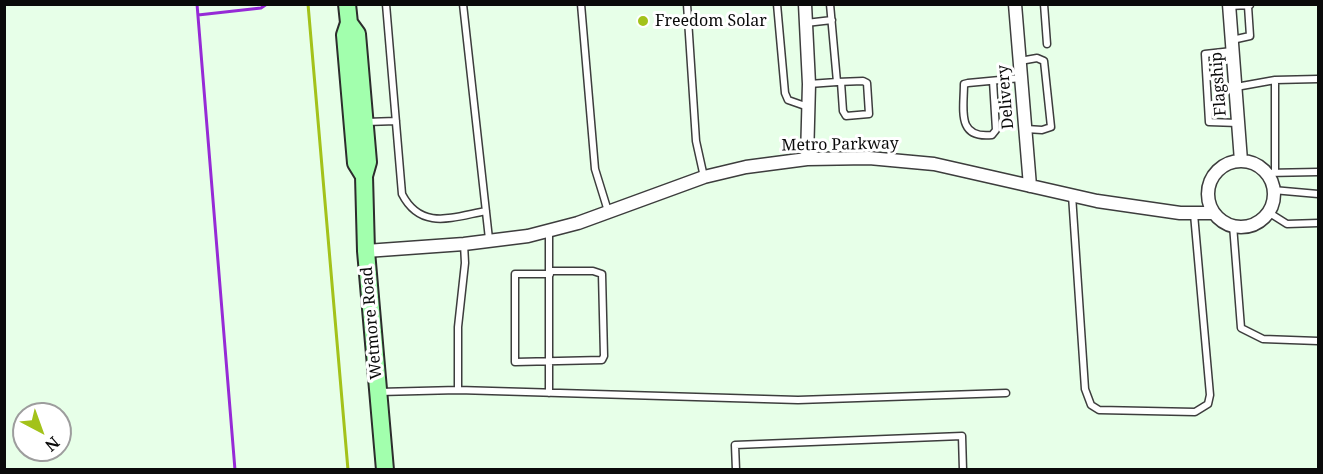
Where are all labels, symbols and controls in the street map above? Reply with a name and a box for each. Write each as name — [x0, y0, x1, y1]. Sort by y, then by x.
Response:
place label: Freedom Solar — [655, 11, 767, 31]
marker: Freedom Solar — [636, 14, 650, 28]
street label: Flagship — [1207, 51, 1231, 117]
street label: Delivery — [994, 64, 1018, 130]
street label: Metro Parkway — [781, 134, 899, 156]
street label: Wetmore Road — [358, 266, 386, 380]
north arrow — [12, 402, 72, 462]
text: N — [41, 432, 64, 457]

